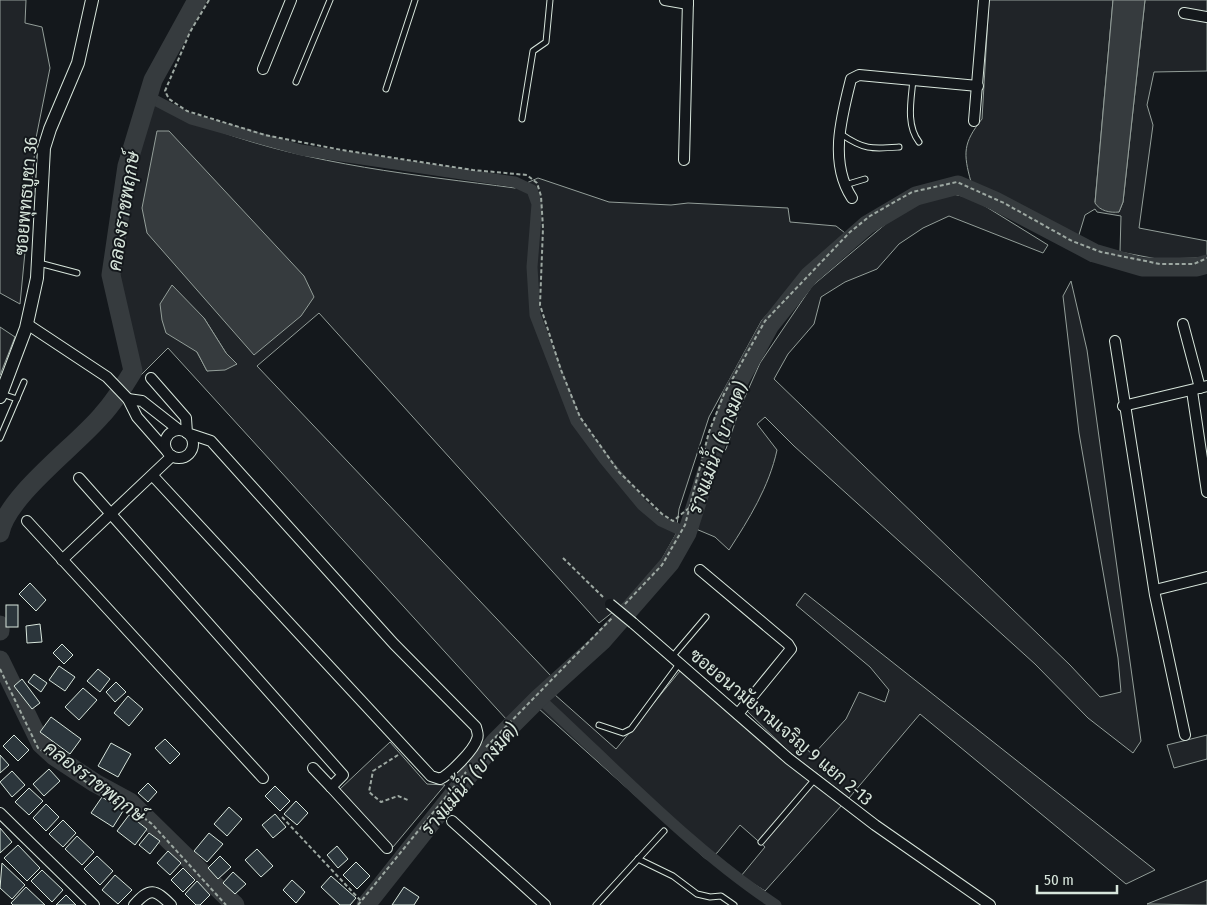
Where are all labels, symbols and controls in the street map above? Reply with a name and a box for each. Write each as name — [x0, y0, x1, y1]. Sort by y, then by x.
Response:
street label: ซอยพุทธบูชา 36 — [10, 136, 44, 256]
water label: คลองราชพฤกษ์ — [102, 147, 145, 272]
water label: รางแม่น้ำ (บางมด) — [679, 377, 752, 518]
street label: ซอยอนามัยงามเจริญ 9 แยก 2-13 — [685, 644, 877, 810]
water label: รางแม่น้ำ (บางมด) — [413, 716, 523, 840]
water label: คลองราชพฤกษ์ — [40, 735, 153, 829]
scale bar — [1037, 862, 1117, 894]
text: 50 m — [1044, 871, 1074, 889]

